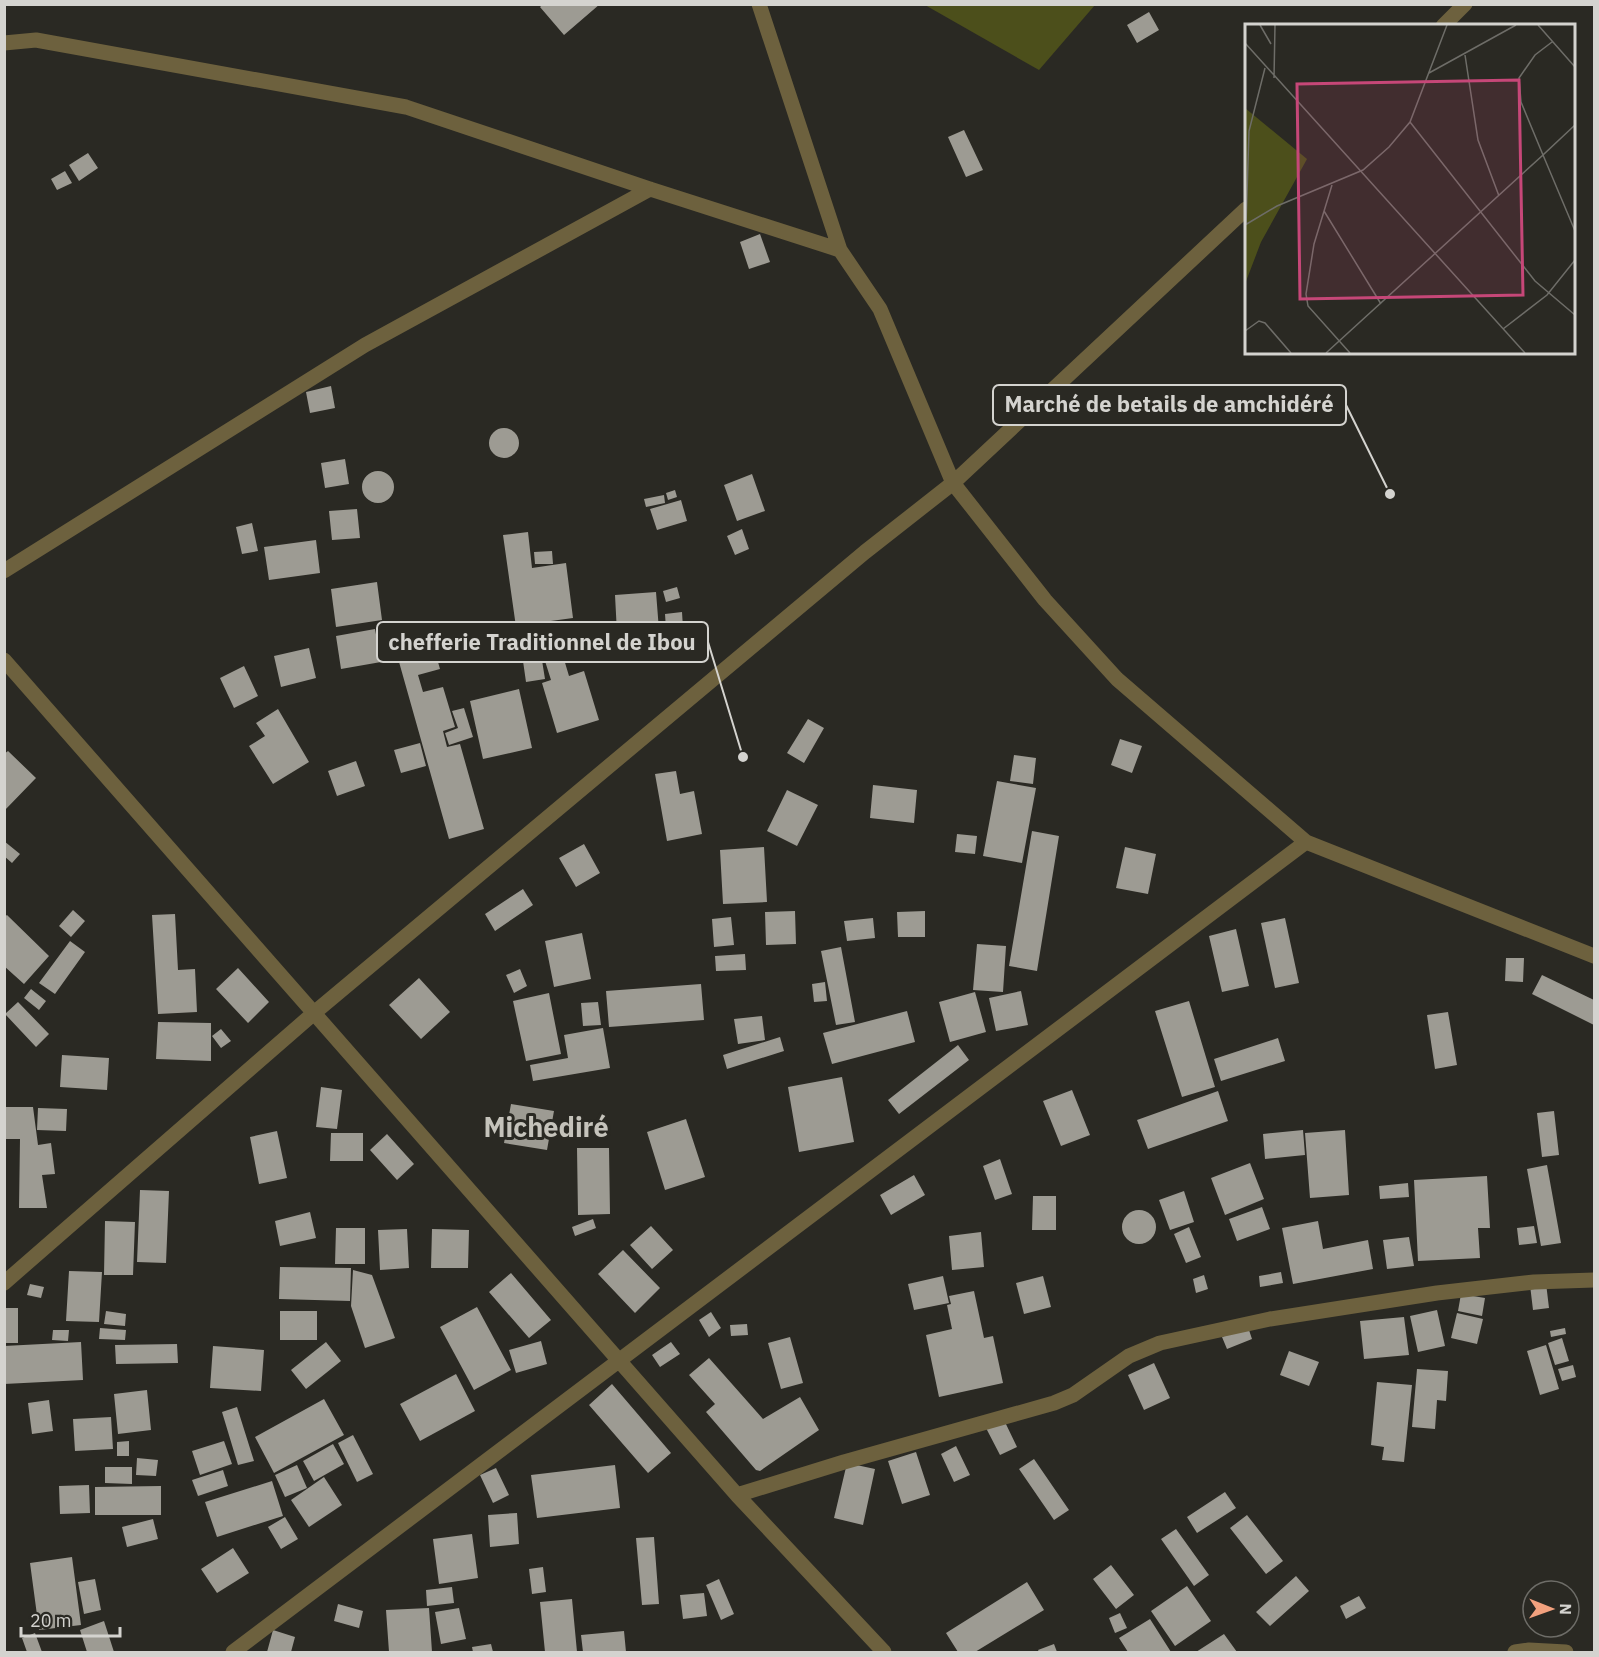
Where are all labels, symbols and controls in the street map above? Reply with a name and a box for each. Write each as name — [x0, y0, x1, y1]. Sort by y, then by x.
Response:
inset map — [1245, 24, 1575, 354]
callout: Marché de betails de amchidéré — [993, 385, 1346, 425]
text: Marché de betails de amchidéré — [1005, 389, 1334, 418]
callout: chefferie Traditionnel de Ibou — [377, 622, 708, 662]
text: chefferie Traditionnel de Ibou — [388, 627, 696, 656]
district label: Michediré — [483, 1109, 609, 1144]
north arrow — [1521, 1579, 1581, 1639]
scale bar — [21, 1600, 120, 1638]
text: N — [1556, 1603, 1576, 1615]
text: 20 m — [30, 1609, 72, 1632]

